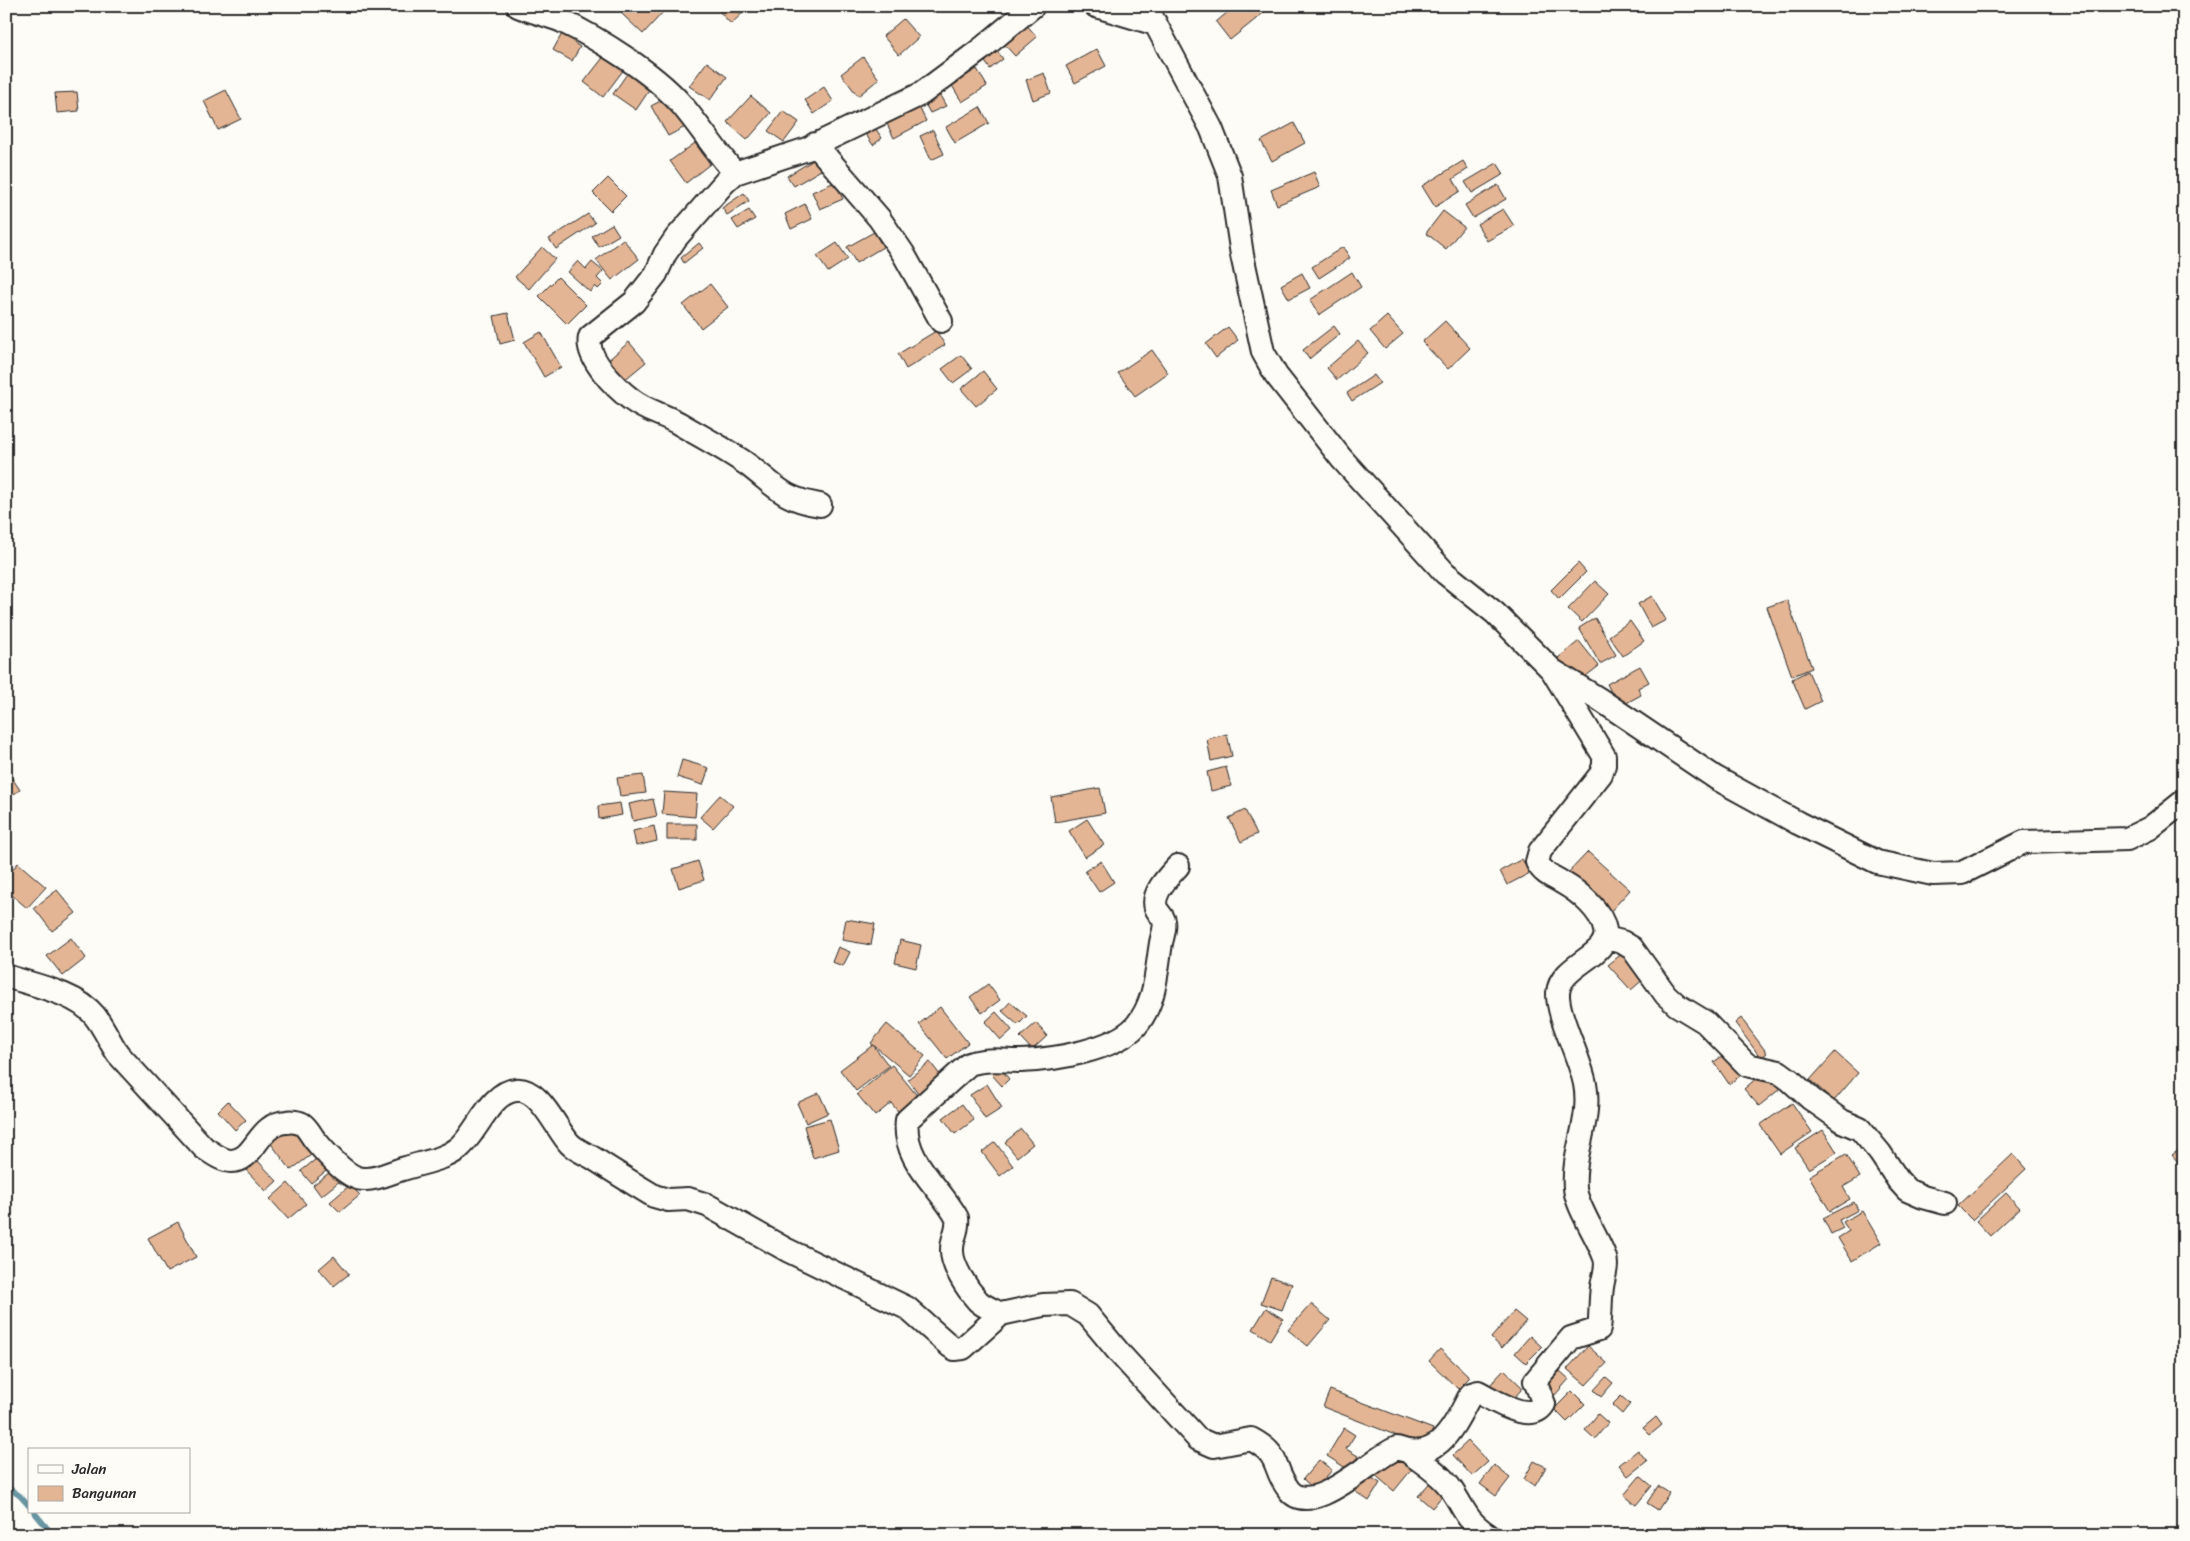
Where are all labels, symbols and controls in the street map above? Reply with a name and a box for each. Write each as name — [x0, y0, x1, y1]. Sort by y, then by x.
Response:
legend — [28, 1448, 190, 1514]
text: Jalan — [71, 1456, 106, 1482]
text: Bangunan — [72, 1480, 136, 1506]

